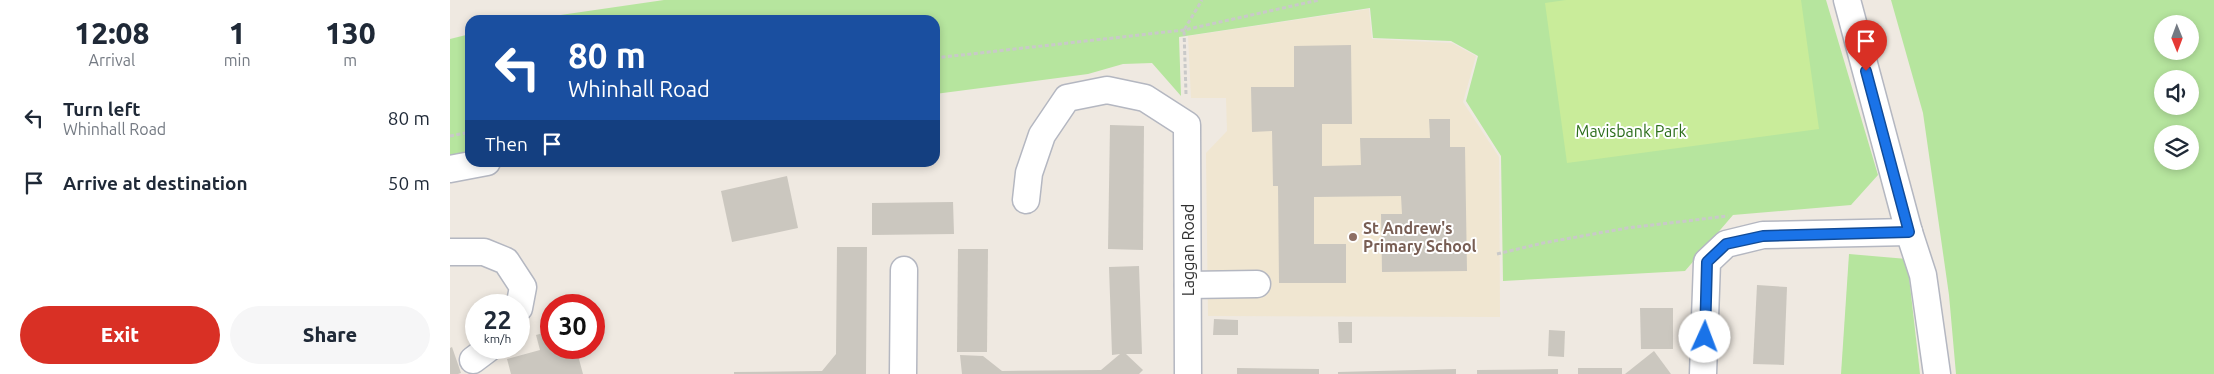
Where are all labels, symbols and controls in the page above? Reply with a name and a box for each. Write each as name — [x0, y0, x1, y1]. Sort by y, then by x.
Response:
north arrow — [2154, 15, 2199, 60]
map controls — [2154, 15, 2199, 170]
text: 12:08 — [74, 16, 149, 50]
text: 1 — [229, 16, 246, 50]
text: 130 — [325, 16, 376, 50]
pin — [1845, 20, 1887, 71]
icon: arrive — [1852, 27, 1880, 55]
icon: left — [485, 35, 550, 100]
text: 80 m — [568, 35, 646, 75]
text: Arrival — [89, 51, 135, 69]
text: min — [224, 51, 251, 69]
text: m — [343, 51, 357, 69]
button: sound — [2154, 70, 2199, 115]
text: Whinhall Road — [568, 76, 710, 101]
text: Turn left — [63, 98, 141, 120]
icon: left — [20, 104, 48, 132]
text: 80 m — [388, 107, 430, 129]
text: Whinhall Road — [63, 120, 166, 138]
park label: Mavisbank Park — [1575, 122, 1687, 140]
button: layers — [2154, 125, 2199, 170]
icon: arrive — [538, 130, 566, 158]
text: Then — [485, 133, 528, 155]
icon: arrive — [20, 169, 48, 197]
text: Arrive at destination — [63, 172, 248, 194]
text: 50 m — [388, 172, 430, 194]
street label: Laggan Road — [1179, 204, 1197, 296]
place label: St Andrew's Primary School — [1363, 219, 1477, 255]
marker: St Andrew's Primary School — [1347, 231, 1359, 243]
speed limit sign: 30 — [540, 294, 605, 359]
button: Exit — [20, 306, 220, 364]
button: Share — [230, 306, 430, 364]
text: 22 — [483, 306, 512, 334]
position arrow — [1678, 310, 1730, 362]
text: km/h — [484, 332, 511, 345]

